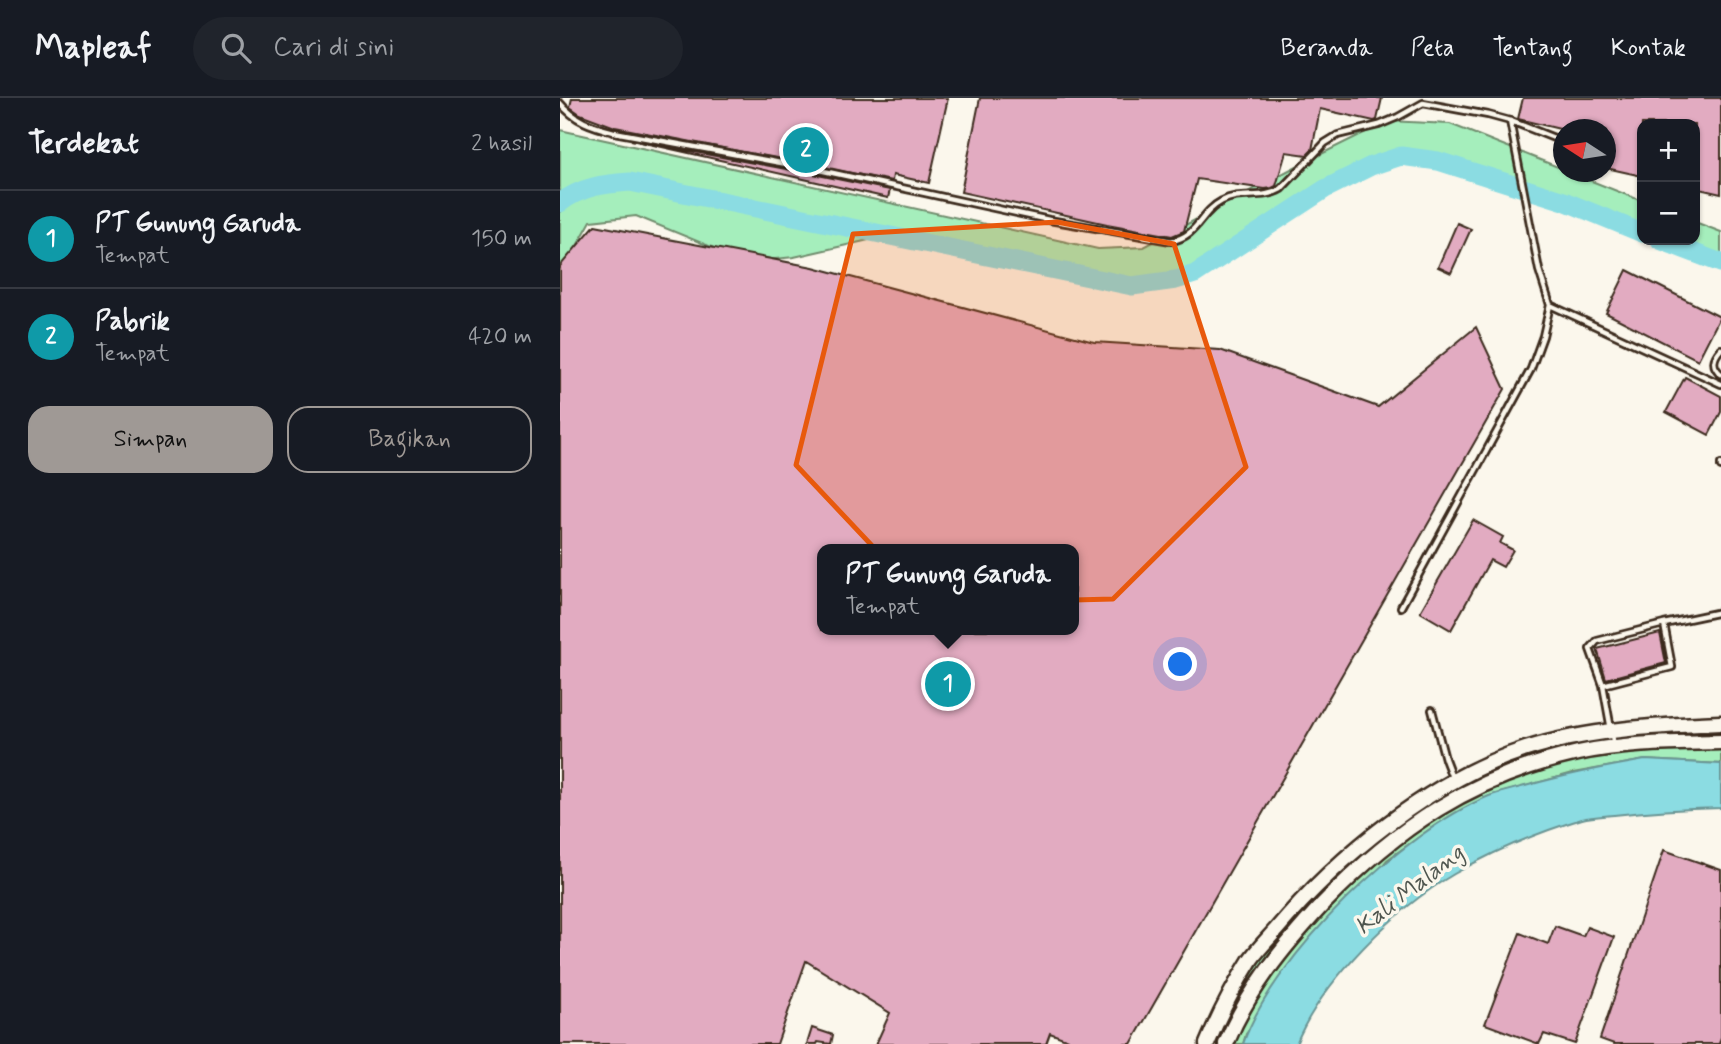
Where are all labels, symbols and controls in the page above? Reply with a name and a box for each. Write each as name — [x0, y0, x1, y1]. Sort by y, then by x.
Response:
search box — [193, 17, 683, 80]
text: Mapleaf — [35, 26, 151, 70]
icon: search — [217, 29, 255, 67]
text: Cari di sini — [273, 31, 394, 65]
text: Beranda — [1281, 33, 1373, 64]
text: Peta — [1411, 33, 1454, 64]
text: Tentang — [1492, 33, 1573, 64]
text: Kontak — [1611, 33, 1686, 64]
north arrow — [1553, 119, 1616, 182]
map controls — [1637, 119, 1700, 245]
button: + — [1637, 119, 1700, 182]
text: Terdekat — [28, 124, 139, 163]
pin: 2 — [783, 124, 829, 176]
text: 2 hasil — [471, 129, 532, 159]
button: − — [1637, 182, 1700, 245]
text: PT Gunung Garuda — [95, 207, 300, 241]
text: 1 — [46, 224, 56, 254]
text: 150 m — [471, 224, 532, 254]
text: Tempat — [95, 241, 169, 271]
text: Pabrik — [95, 305, 170, 339]
text: 2 — [45, 322, 57, 352]
text: 420 m — [468, 322, 532, 352]
text: Tempat — [95, 339, 169, 369]
button: Simpan — [28, 406, 273, 473]
button: Bagikan — [287, 406, 532, 473]
popup — [817, 544, 1079, 635]
text: PT Gunung Garuda — [845, 558, 1051, 592]
text: Tempat — [845, 592, 920, 622]
your location — [1163, 647, 1197, 681]
pin: 1 — [925, 658, 971, 710]
water label: Kali Malang — [1349, 838, 1471, 942]

